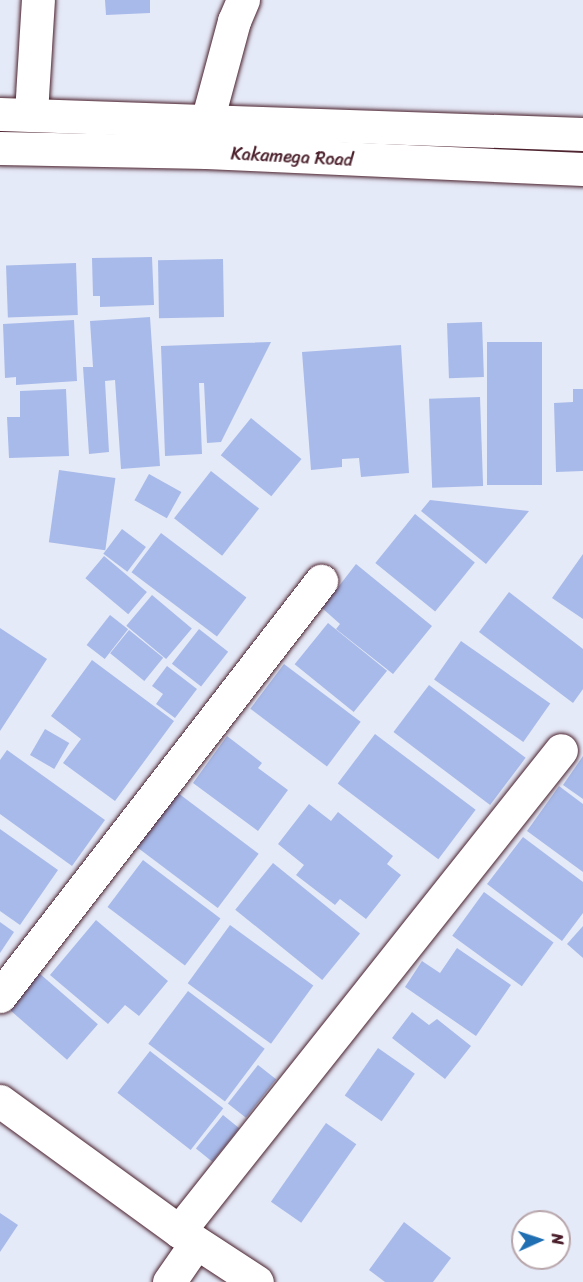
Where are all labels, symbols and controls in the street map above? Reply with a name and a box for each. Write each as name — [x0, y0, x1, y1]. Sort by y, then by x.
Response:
street label: Kakamega Road — [230, 143, 354, 171]
north arrow — [511, 1210, 571, 1270]
text: N — [543, 1233, 572, 1245]

